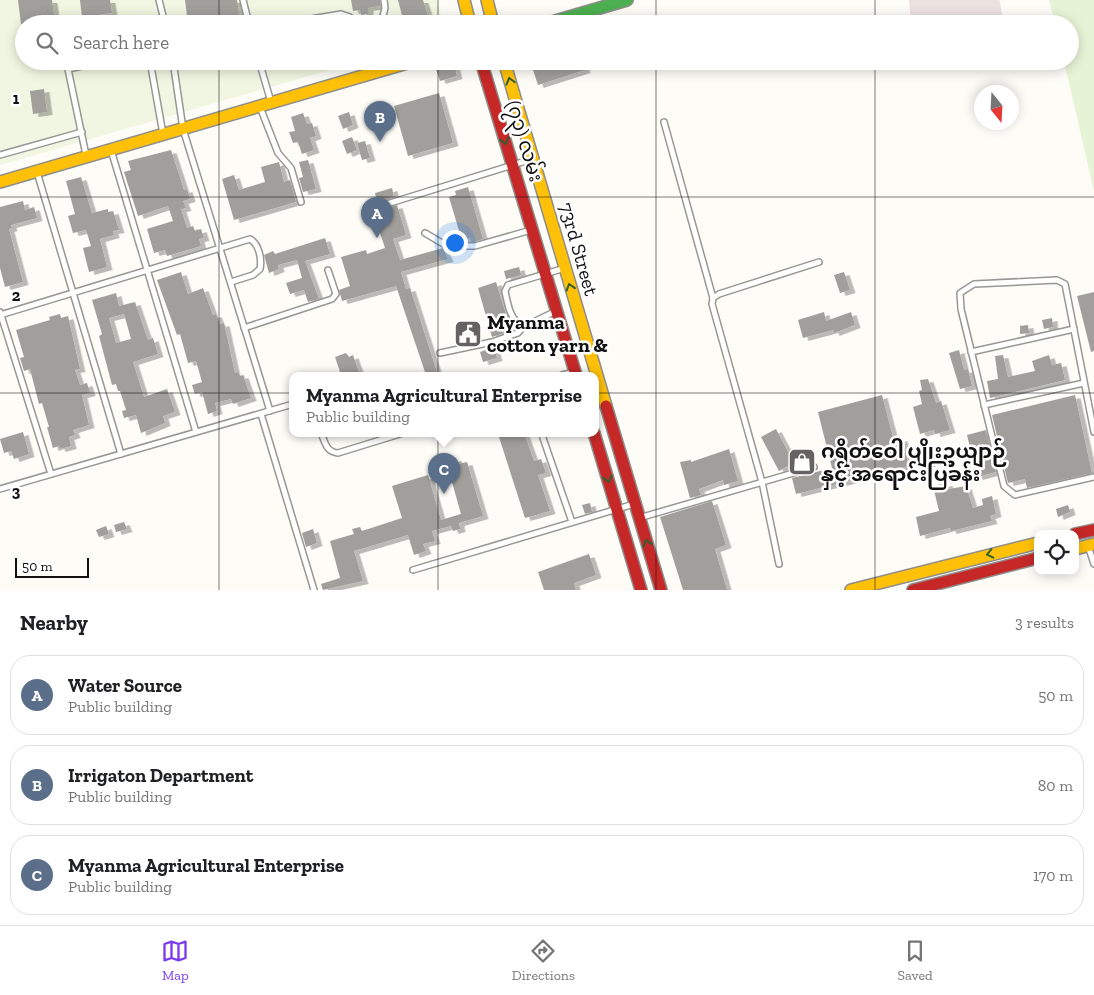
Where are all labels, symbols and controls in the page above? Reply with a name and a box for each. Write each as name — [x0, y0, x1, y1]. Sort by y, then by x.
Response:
search box — [15, 15, 1079, 70]
icon: search — [33, 29, 61, 57]
text: Search here — [73, 31, 169, 54]
one-way arrow — [505, 77, 515, 86]
north arrow — [974, 85, 1019, 130]
text: 1 — [13, 89, 20, 108]
street label: (၇၃) လမ်း — [497, 97, 551, 186]
pin: B — [364, 101, 396, 142]
one-way arrow — [500, 137, 510, 145]
pin: A — [361, 197, 393, 238]
street label: 73rd Street — [554, 200, 604, 299]
your location — [442, 230, 468, 256]
one-way arrow — [566, 284, 576, 292]
text: 2 — [12, 286, 21, 305]
place label: Myanma cotton yarn & — [487, 310, 608, 357]
public building icon: Myanma cotton yarn & — [453, 319, 483, 349]
popup — [289, 372, 599, 437]
text: Myanma Agricultural Enterprise — [306, 384, 582, 407]
text: Public building — [306, 407, 410, 426]
place label: ဂရိတ်ဝေါ ပျိုးဥယျာဉ် နှင့် အရောင်းပြခန်း — [821, 438, 1007, 490]
shop icon: ဂရိတ်ဝေါ ပျိုးဥယျာဉ် နှင့် အရောင်းပြခန်း — [787, 447, 817, 477]
pin: C — [428, 453, 460, 494]
one-way arrow — [602, 475, 612, 483]
text: 3 — [12, 482, 21, 501]
map controls — [1034, 530, 1079, 575]
button: locate — [1034, 530, 1079, 575]
one-way arrow — [643, 540, 653, 548]
one-way arrow — [986, 548, 995, 559]
scale bar — [15, 555, 89, 578]
text: 50 m — [22, 558, 53, 575]
text: Nearby — [20, 610, 88, 635]
text: 3 results — [1015, 613, 1074, 632]
text: Water Source — [68, 674, 182, 697]
text: A — [32, 686, 43, 705]
text: 50 m — [1038, 686, 1073, 705]
text: Public building — [68, 697, 172, 716]
text: Irrigaton Department — [68, 764, 253, 787]
text: B — [32, 776, 42, 795]
text: 80 m — [1038, 776, 1073, 795]
text: Public building — [68, 787, 172, 806]
text: Myanma Agricultural Enterprise — [68, 854, 344, 877]
text: C — [32, 866, 42, 885]
text: 170 m — [1033, 866, 1073, 885]
text: Public building — [68, 877, 172, 896]
tab: Map — [161, 937, 189, 984]
tab: Directions — [512, 937, 575, 984]
tab: Saved — [898, 937, 933, 984]

